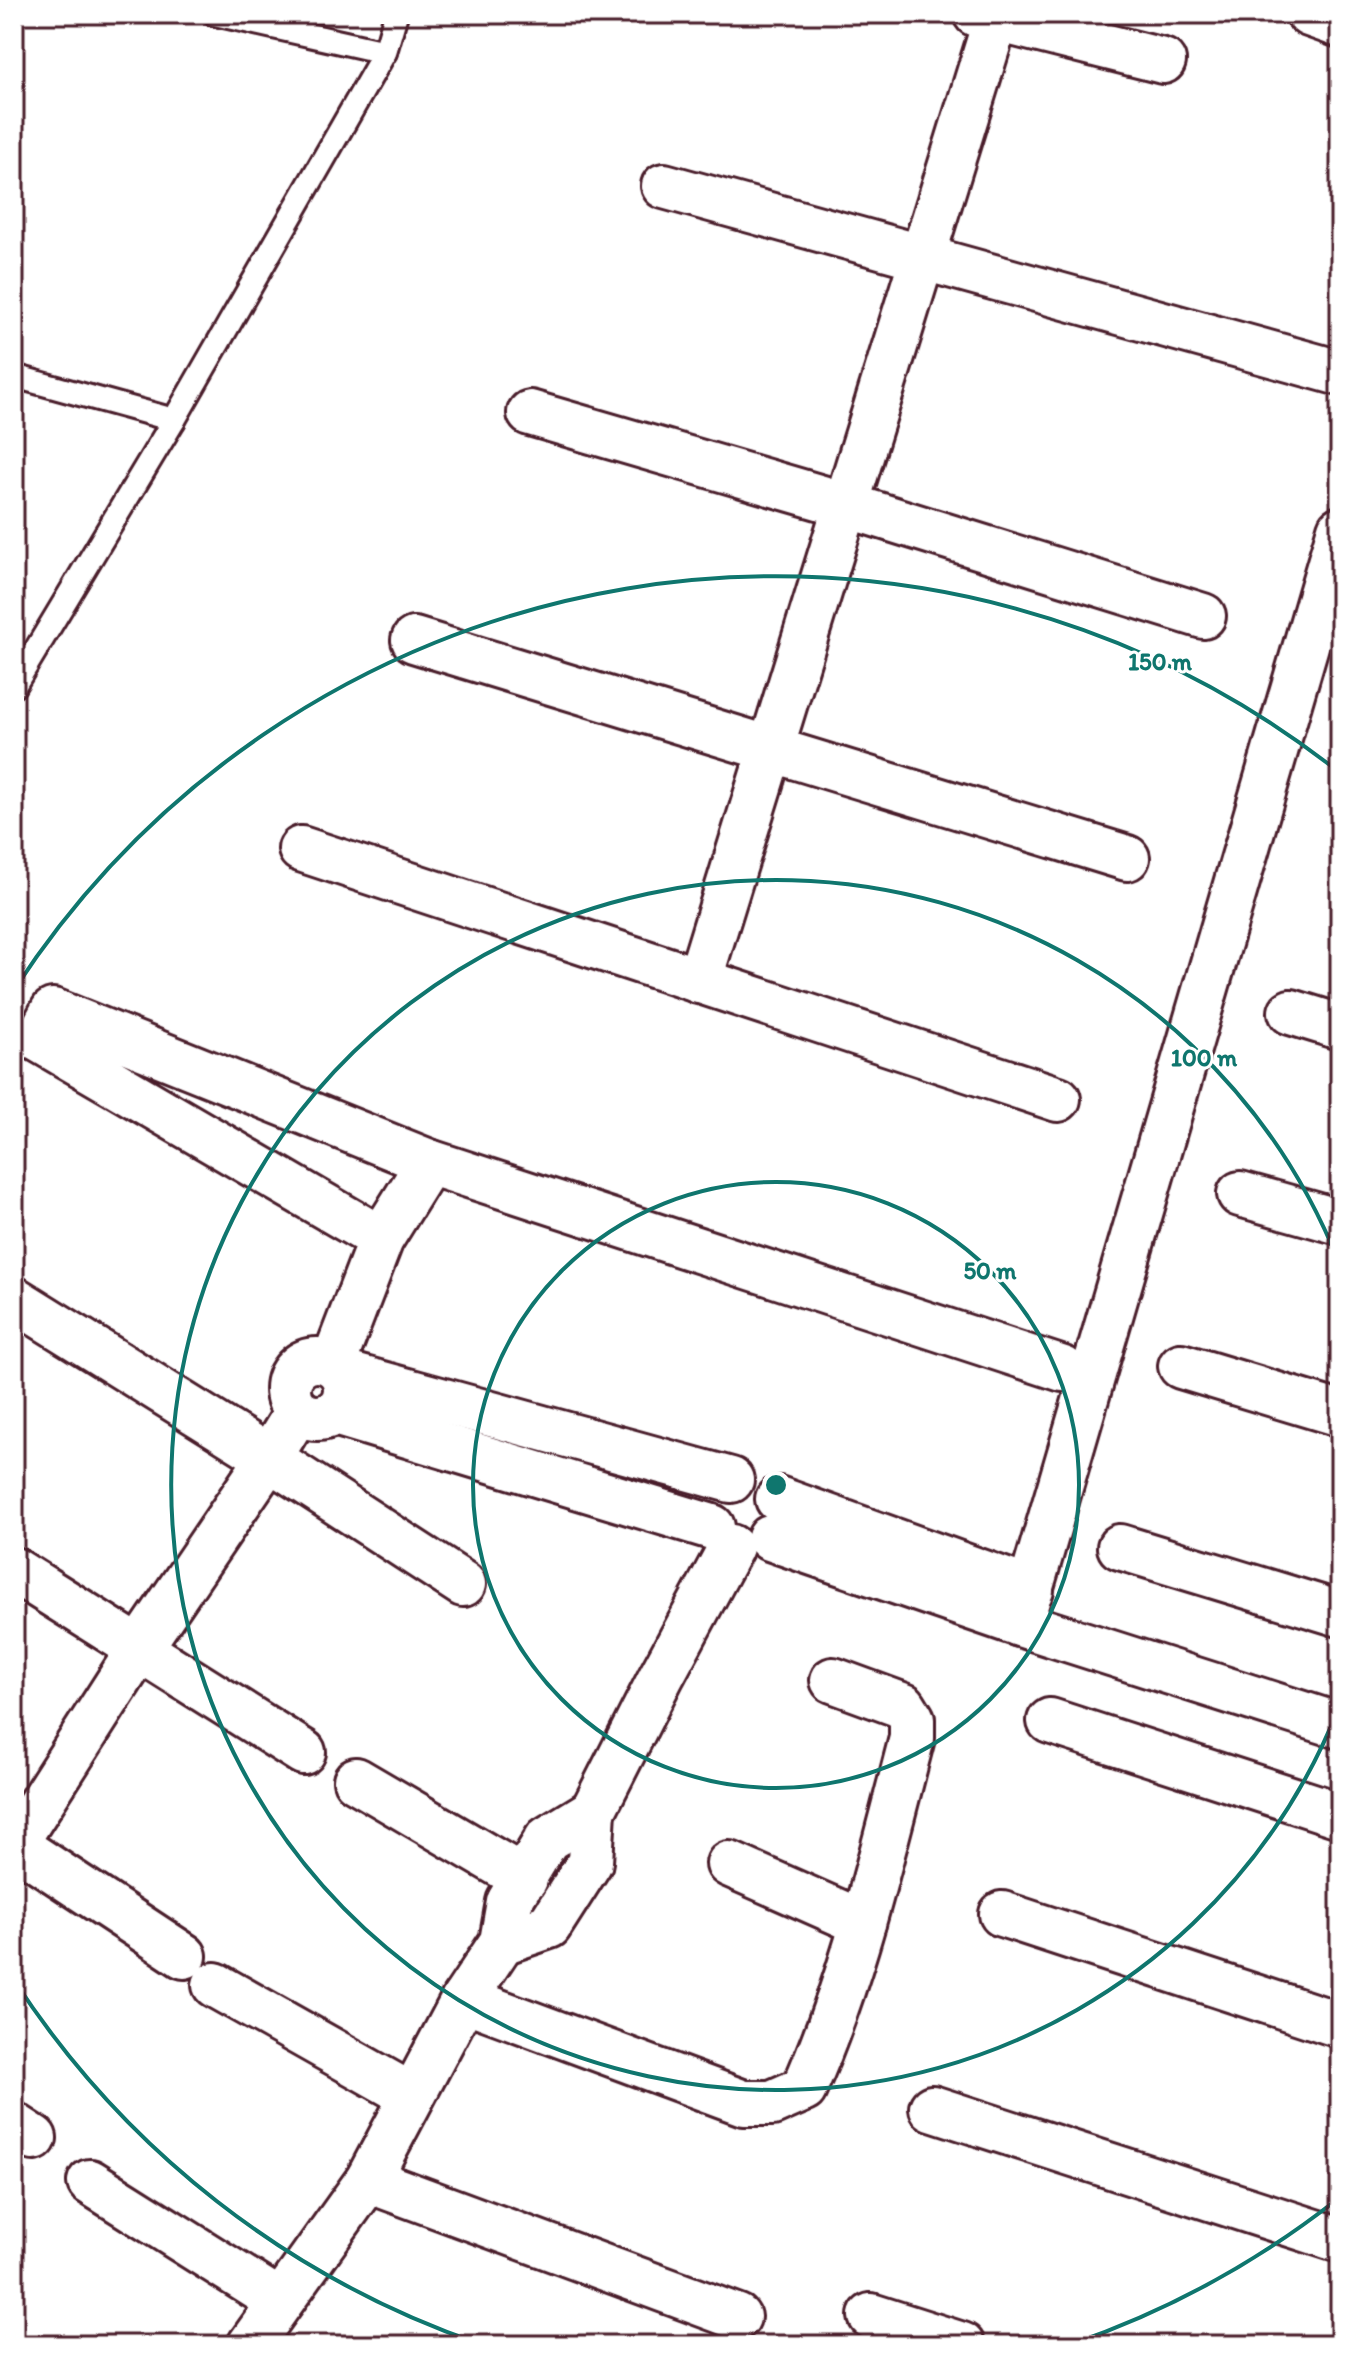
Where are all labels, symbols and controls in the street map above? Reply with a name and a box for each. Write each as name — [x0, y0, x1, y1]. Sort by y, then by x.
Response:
text: 150 m — [1128, 647, 1193, 676]
text: 100 m — [1171, 1043, 1238, 1072]
text: 50 m — [964, 1256, 1017, 1285]
centre of rings — [762, 1471, 790, 1499]

